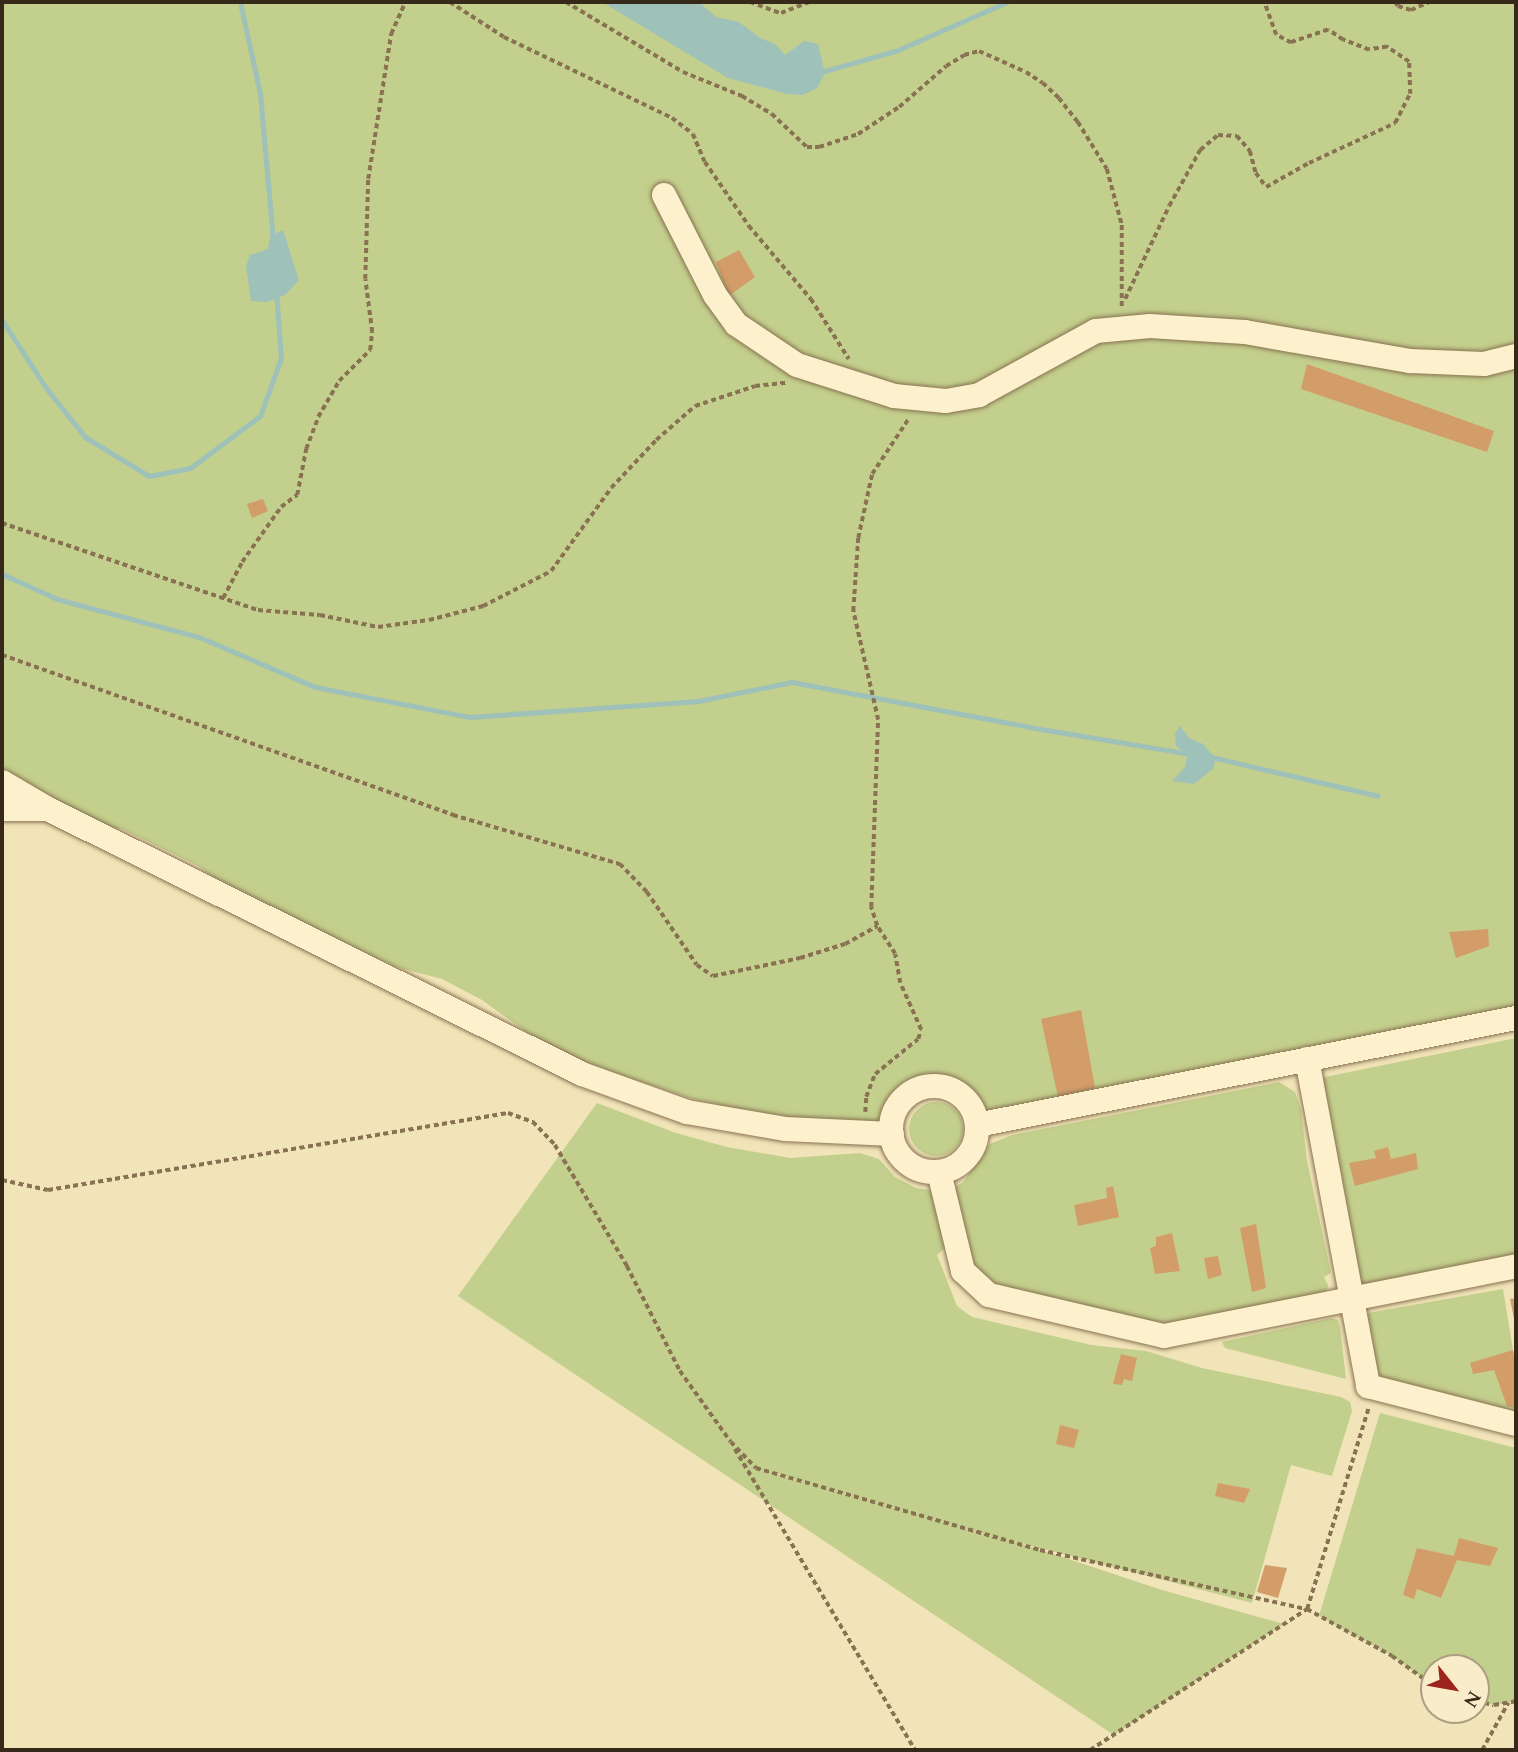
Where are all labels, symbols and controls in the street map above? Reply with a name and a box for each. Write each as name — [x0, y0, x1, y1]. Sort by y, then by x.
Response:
north arrow — [1420, 1654, 1490, 1724]
text: N — [1455, 1685, 1488, 1713]

